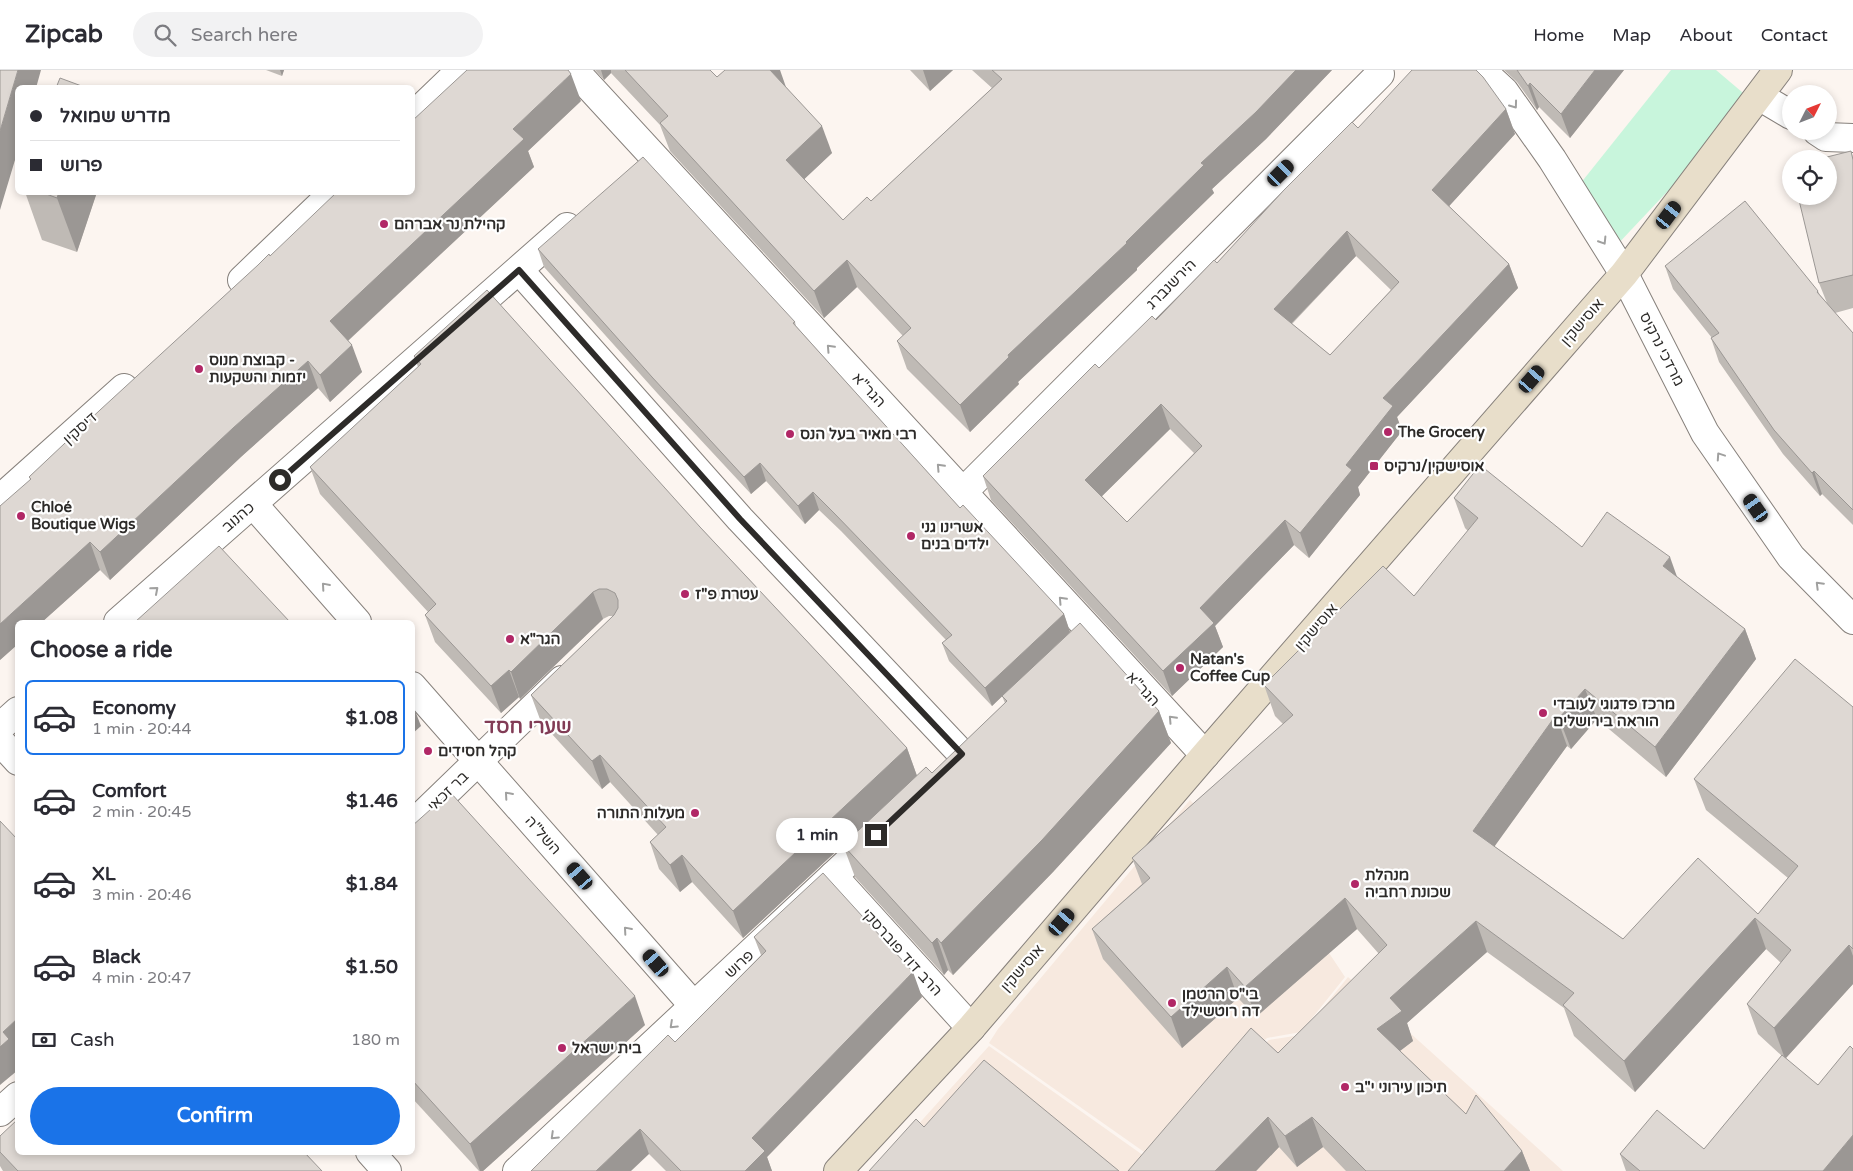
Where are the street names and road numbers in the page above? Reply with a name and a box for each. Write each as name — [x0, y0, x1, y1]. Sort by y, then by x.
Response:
street label: הירשנברג — [1142, 255, 1200, 313]
street label: אוסישקין — [1557, 295, 1607, 349]
street label: מרדכי נרקיס — [1636, 309, 1688, 389]
street label: הגר"א — [849, 369, 889, 411]
street label: דיסקין — [59, 408, 101, 448]
street label: כהנוב — [218, 498, 258, 536]
street label: אוסישקין — [1291, 600, 1341, 654]
street label: הגר"א — [1123, 668, 1163, 710]
street label: בר זכאי — [424, 767, 473, 815]
street label: השל"ה — [521, 812, 565, 858]
street label: הרב דוד פוברסקי — [858, 905, 946, 999]
street label: אוסישקין — [997, 941, 1047, 995]
street label: פרוש — [721, 946, 757, 982]

